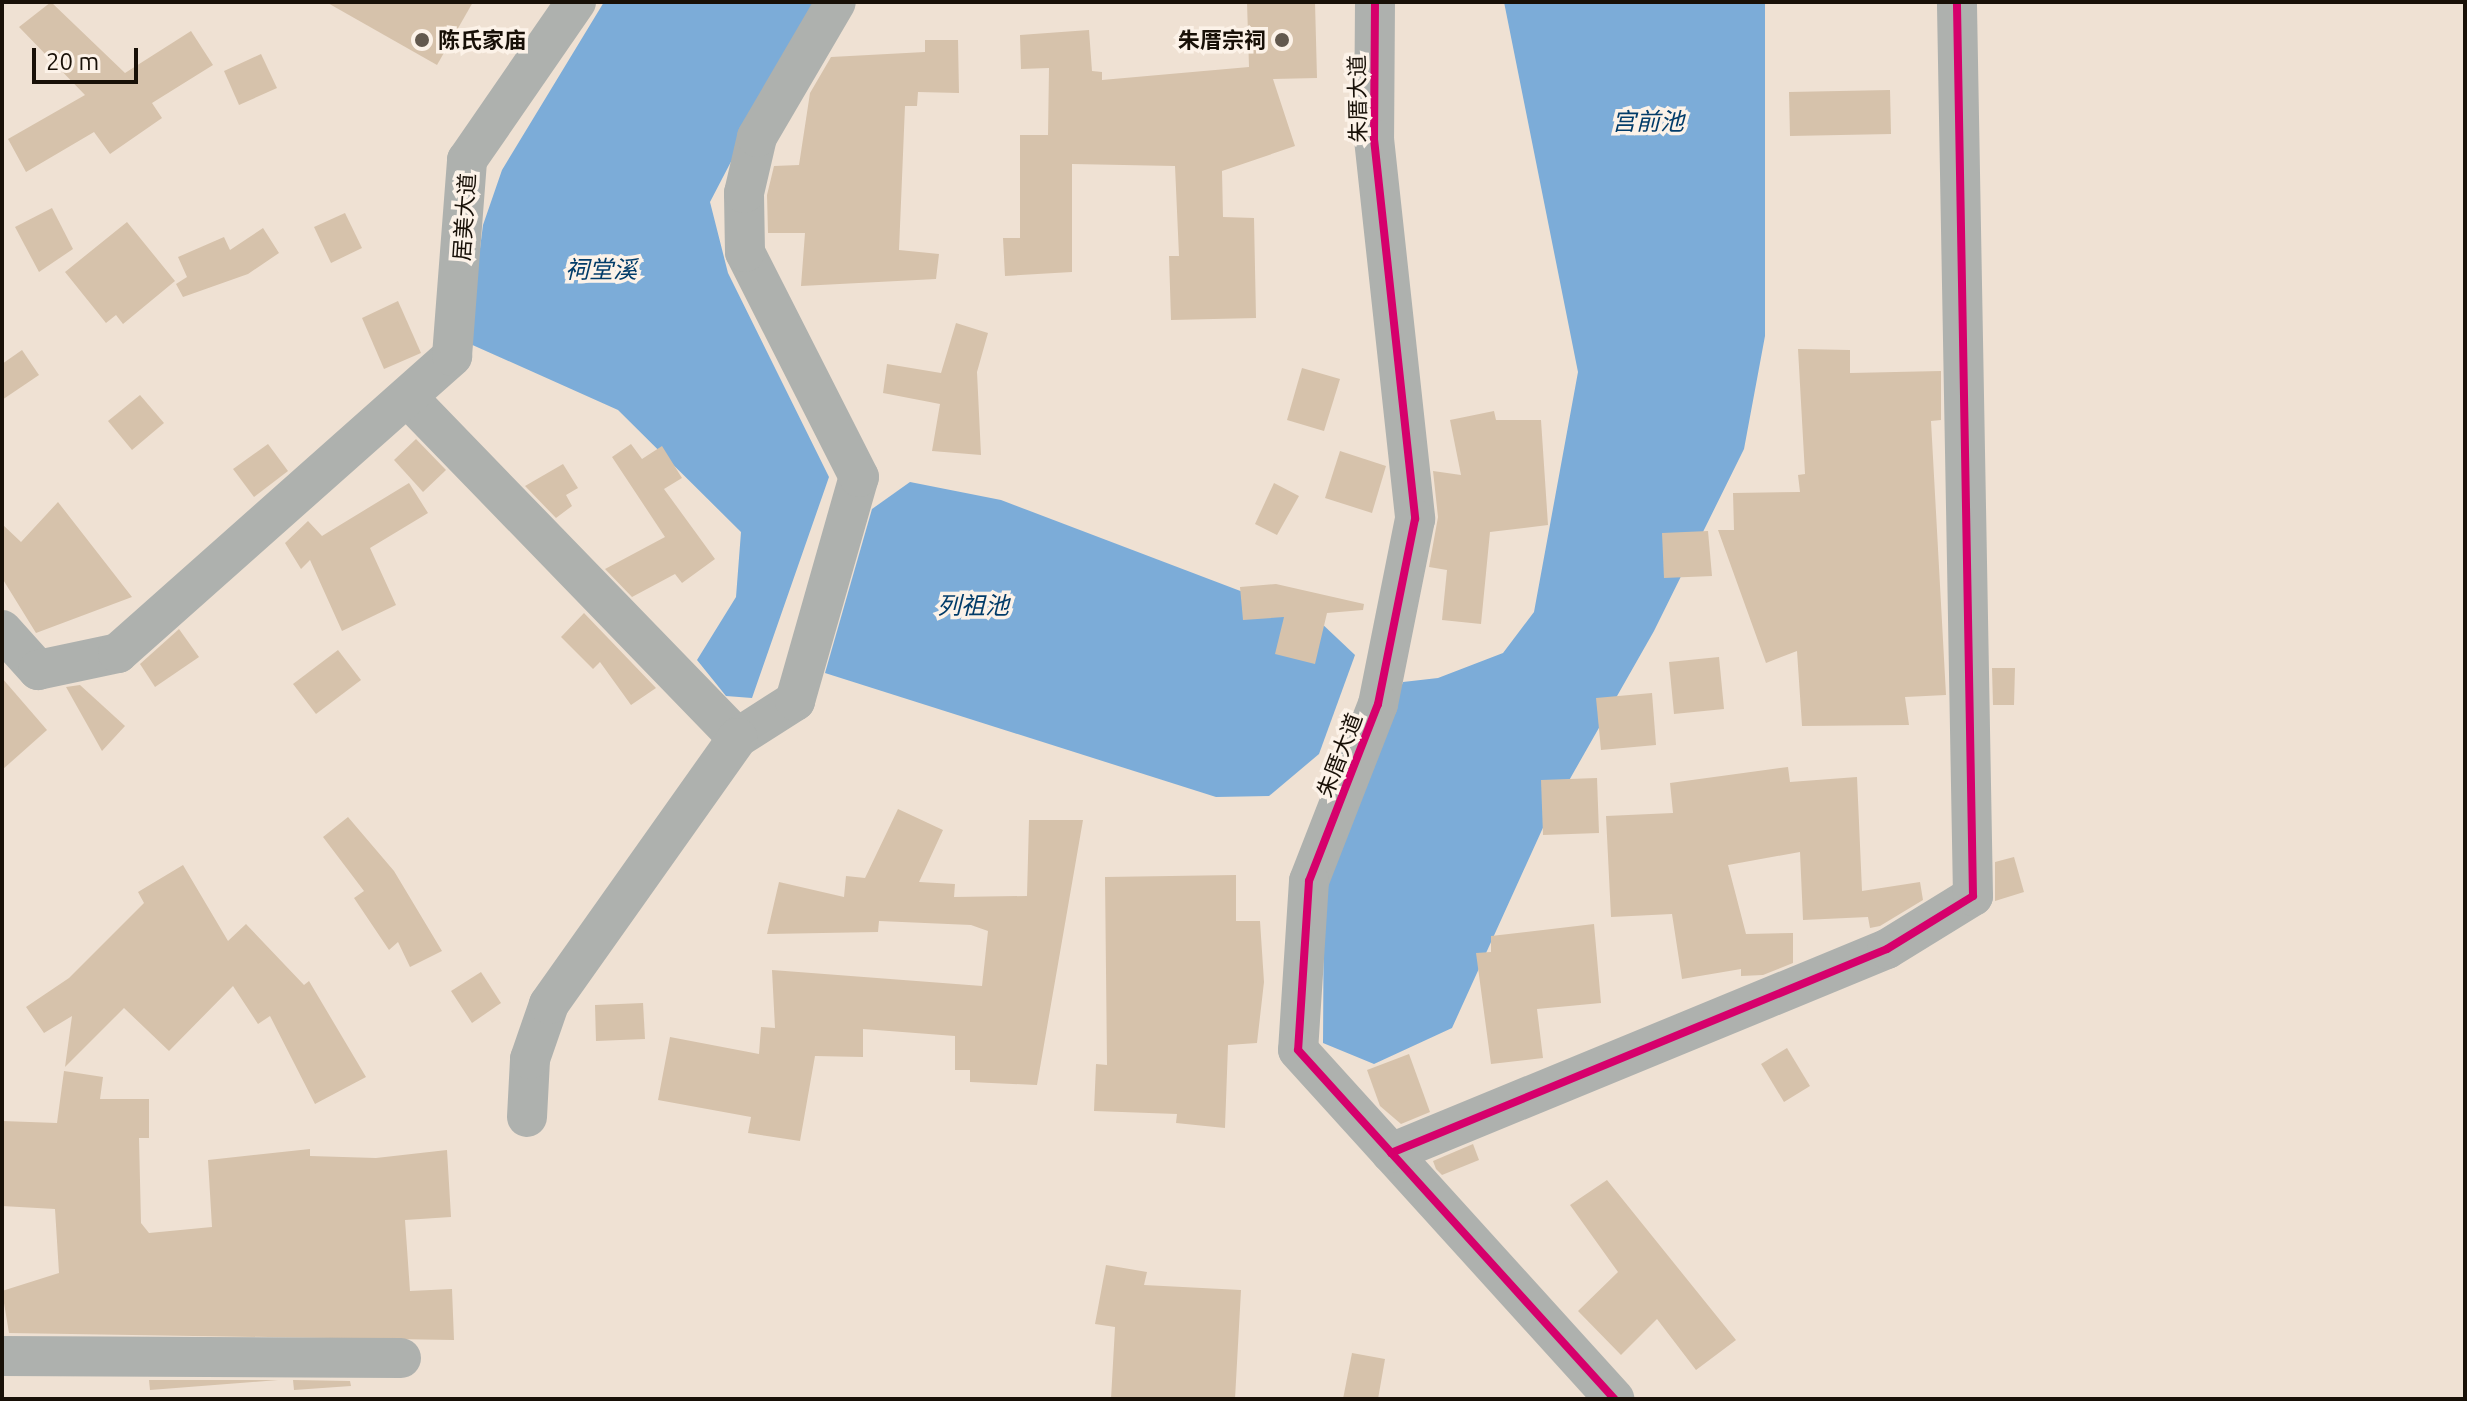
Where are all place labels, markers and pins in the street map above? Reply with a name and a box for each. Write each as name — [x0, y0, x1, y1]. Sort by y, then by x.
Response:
place label: 陈氏家庙 — [438, 27, 526, 53]
place label: 朱厝宗祠 — [1178, 27, 1266, 53]
marker: 陈氏家庙 — [413, 31, 431, 49]
marker: 朱厝宗祠 — [1273, 31, 1291, 49]

